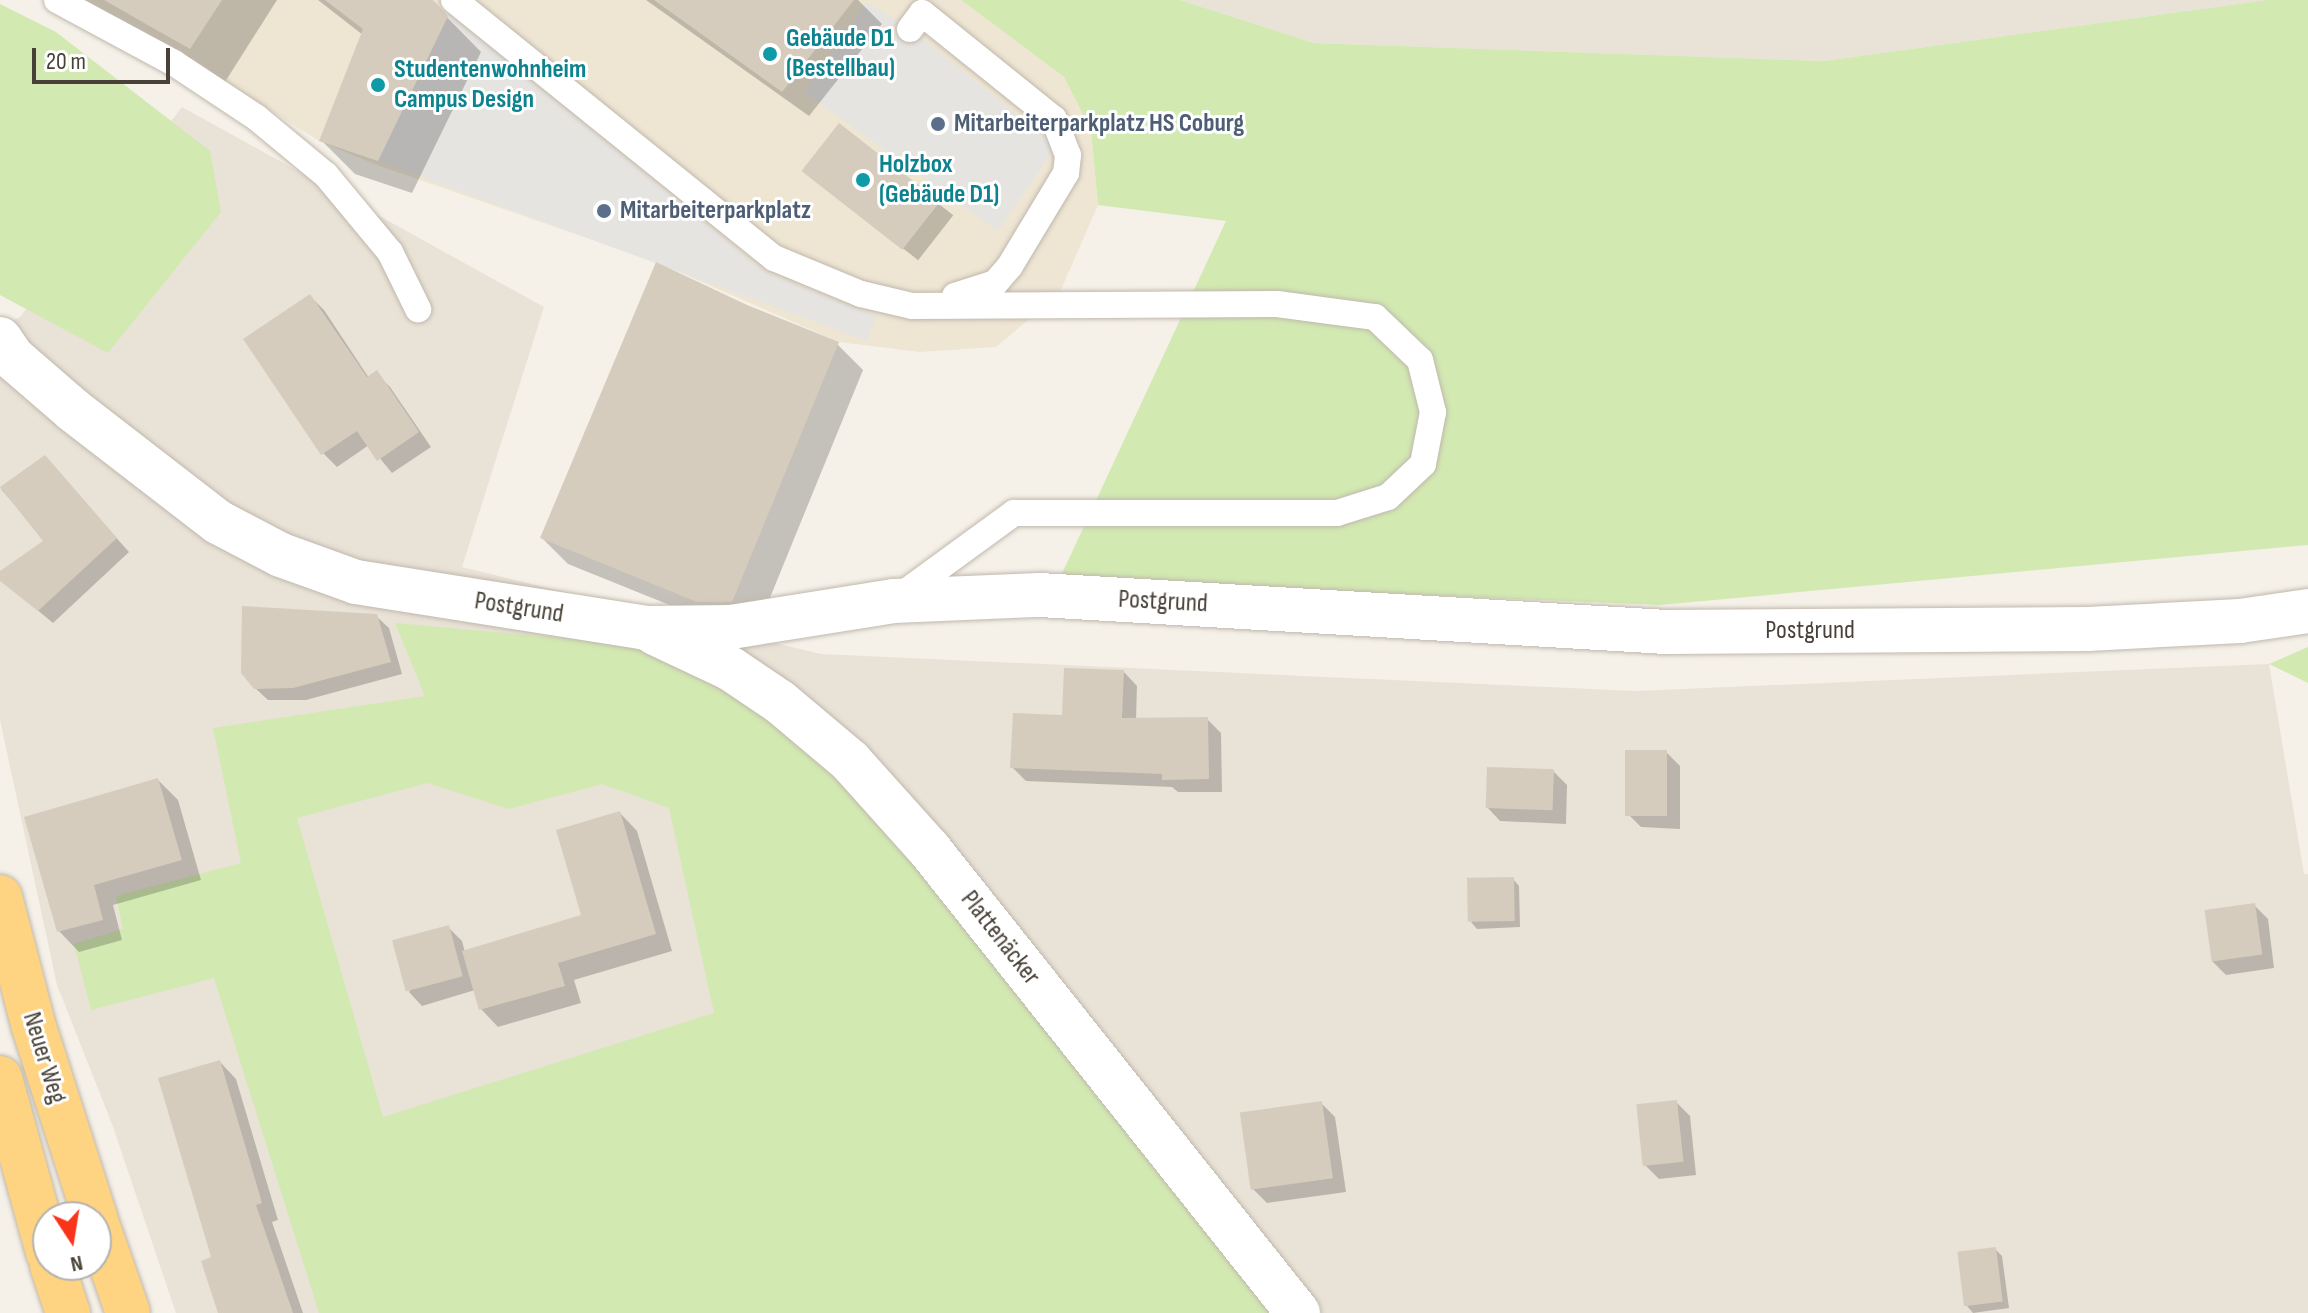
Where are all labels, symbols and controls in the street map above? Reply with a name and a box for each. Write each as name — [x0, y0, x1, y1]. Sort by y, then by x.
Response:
place label: Gebäude D1 (Bestellbau) — [786, 23, 895, 84]
scale bar — [36, 32, 174, 82]
marker: Gebäude D1 (Bestellbau) — [761, 45, 779, 63]
text: 20 m — [46, 47, 86, 76]
place label: Studentenwohnheim Campus Design — [394, 54, 586, 116]
marker: Studentenwohnheim Campus Design — [369, 76, 387, 94]
place label: Mitarbeiterparkplatz HS Coburg — [954, 108, 1244, 140]
marker: Mitarbeiterparkplatz HS Coburg — [929, 115, 947, 133]
place label: Holzbox (Gebäude D1) — [879, 149, 999, 210]
marker: Holzbox (Gebäude D1) — [854, 171, 872, 189]
place label: Mitarbeiterparkplatz — [620, 195, 811, 227]
marker: Mitarbeiterparkplatz — [595, 202, 613, 220]
street label: Postgrund — [1117, 584, 1209, 620]
street label: Postgrund — [472, 586, 566, 630]
street label: Postgrund — [1765, 615, 1855, 647]
street label: Plattenäcker — [954, 885, 1046, 991]
street label: Neuer Weg — [15, 1009, 73, 1107]
north arrow — [32, 1201, 112, 1281]
text: N — [68, 1249, 85, 1277]

